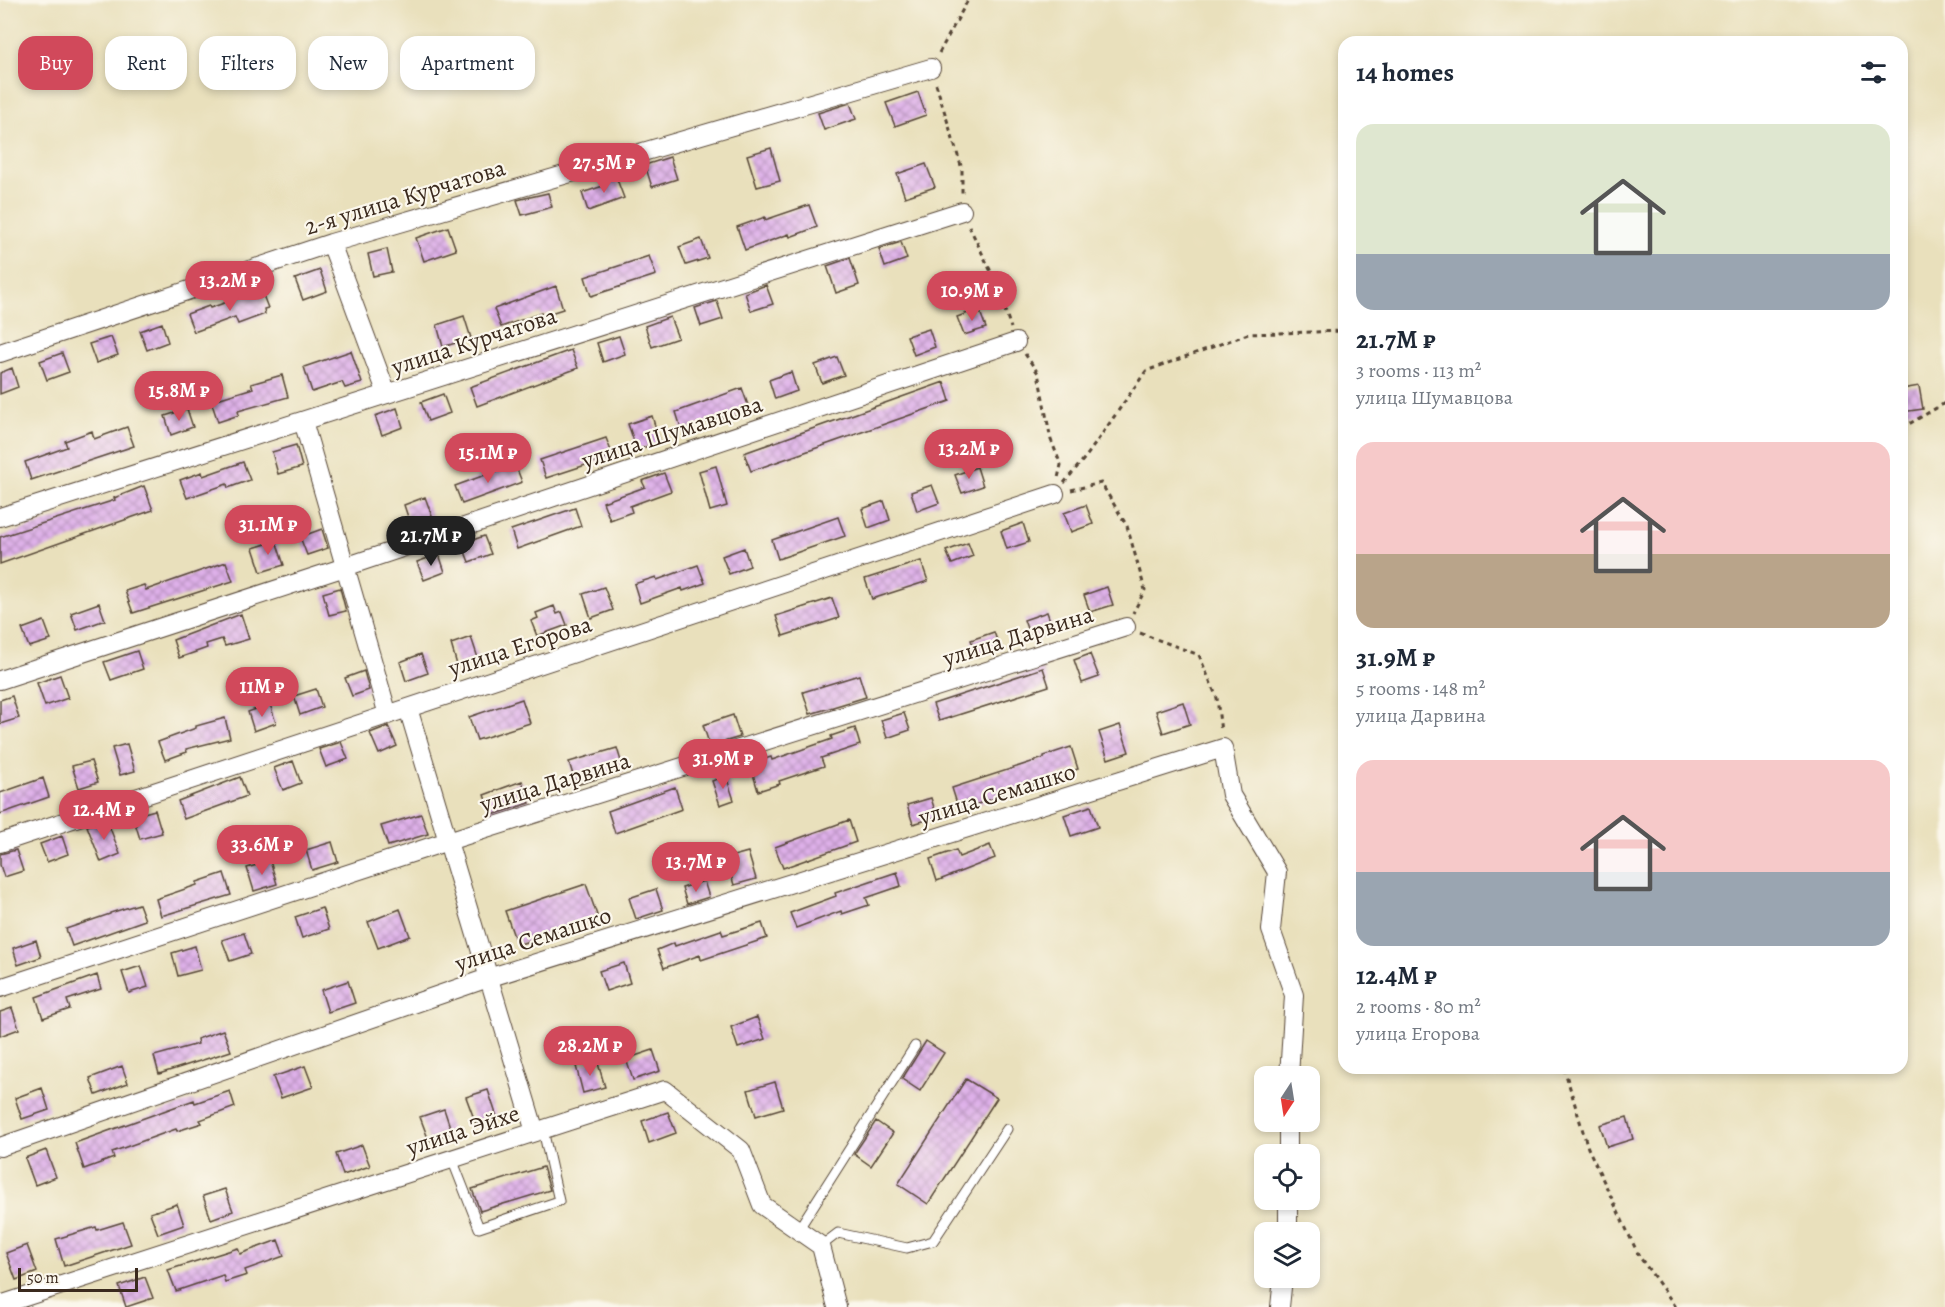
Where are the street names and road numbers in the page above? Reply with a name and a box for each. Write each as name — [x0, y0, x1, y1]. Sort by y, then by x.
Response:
street label: 2-я улица Курчатова — [301, 151, 509, 243]
street label: улица Курчатова — [386, 299, 561, 383]
street label: улица Шумавцова — [577, 388, 766, 477]
street label: улица Дарвина — [938, 598, 1097, 674]
street label: улица Егорова — [443, 608, 596, 685]
street label: улица Дарвина — [475, 744, 634, 820]
street label: улица Семашко — [914, 755, 1079, 833]
street label: улица Семашко — [450, 899, 615, 980]
street label: улица Эйхе — [401, 1097, 524, 1164]

